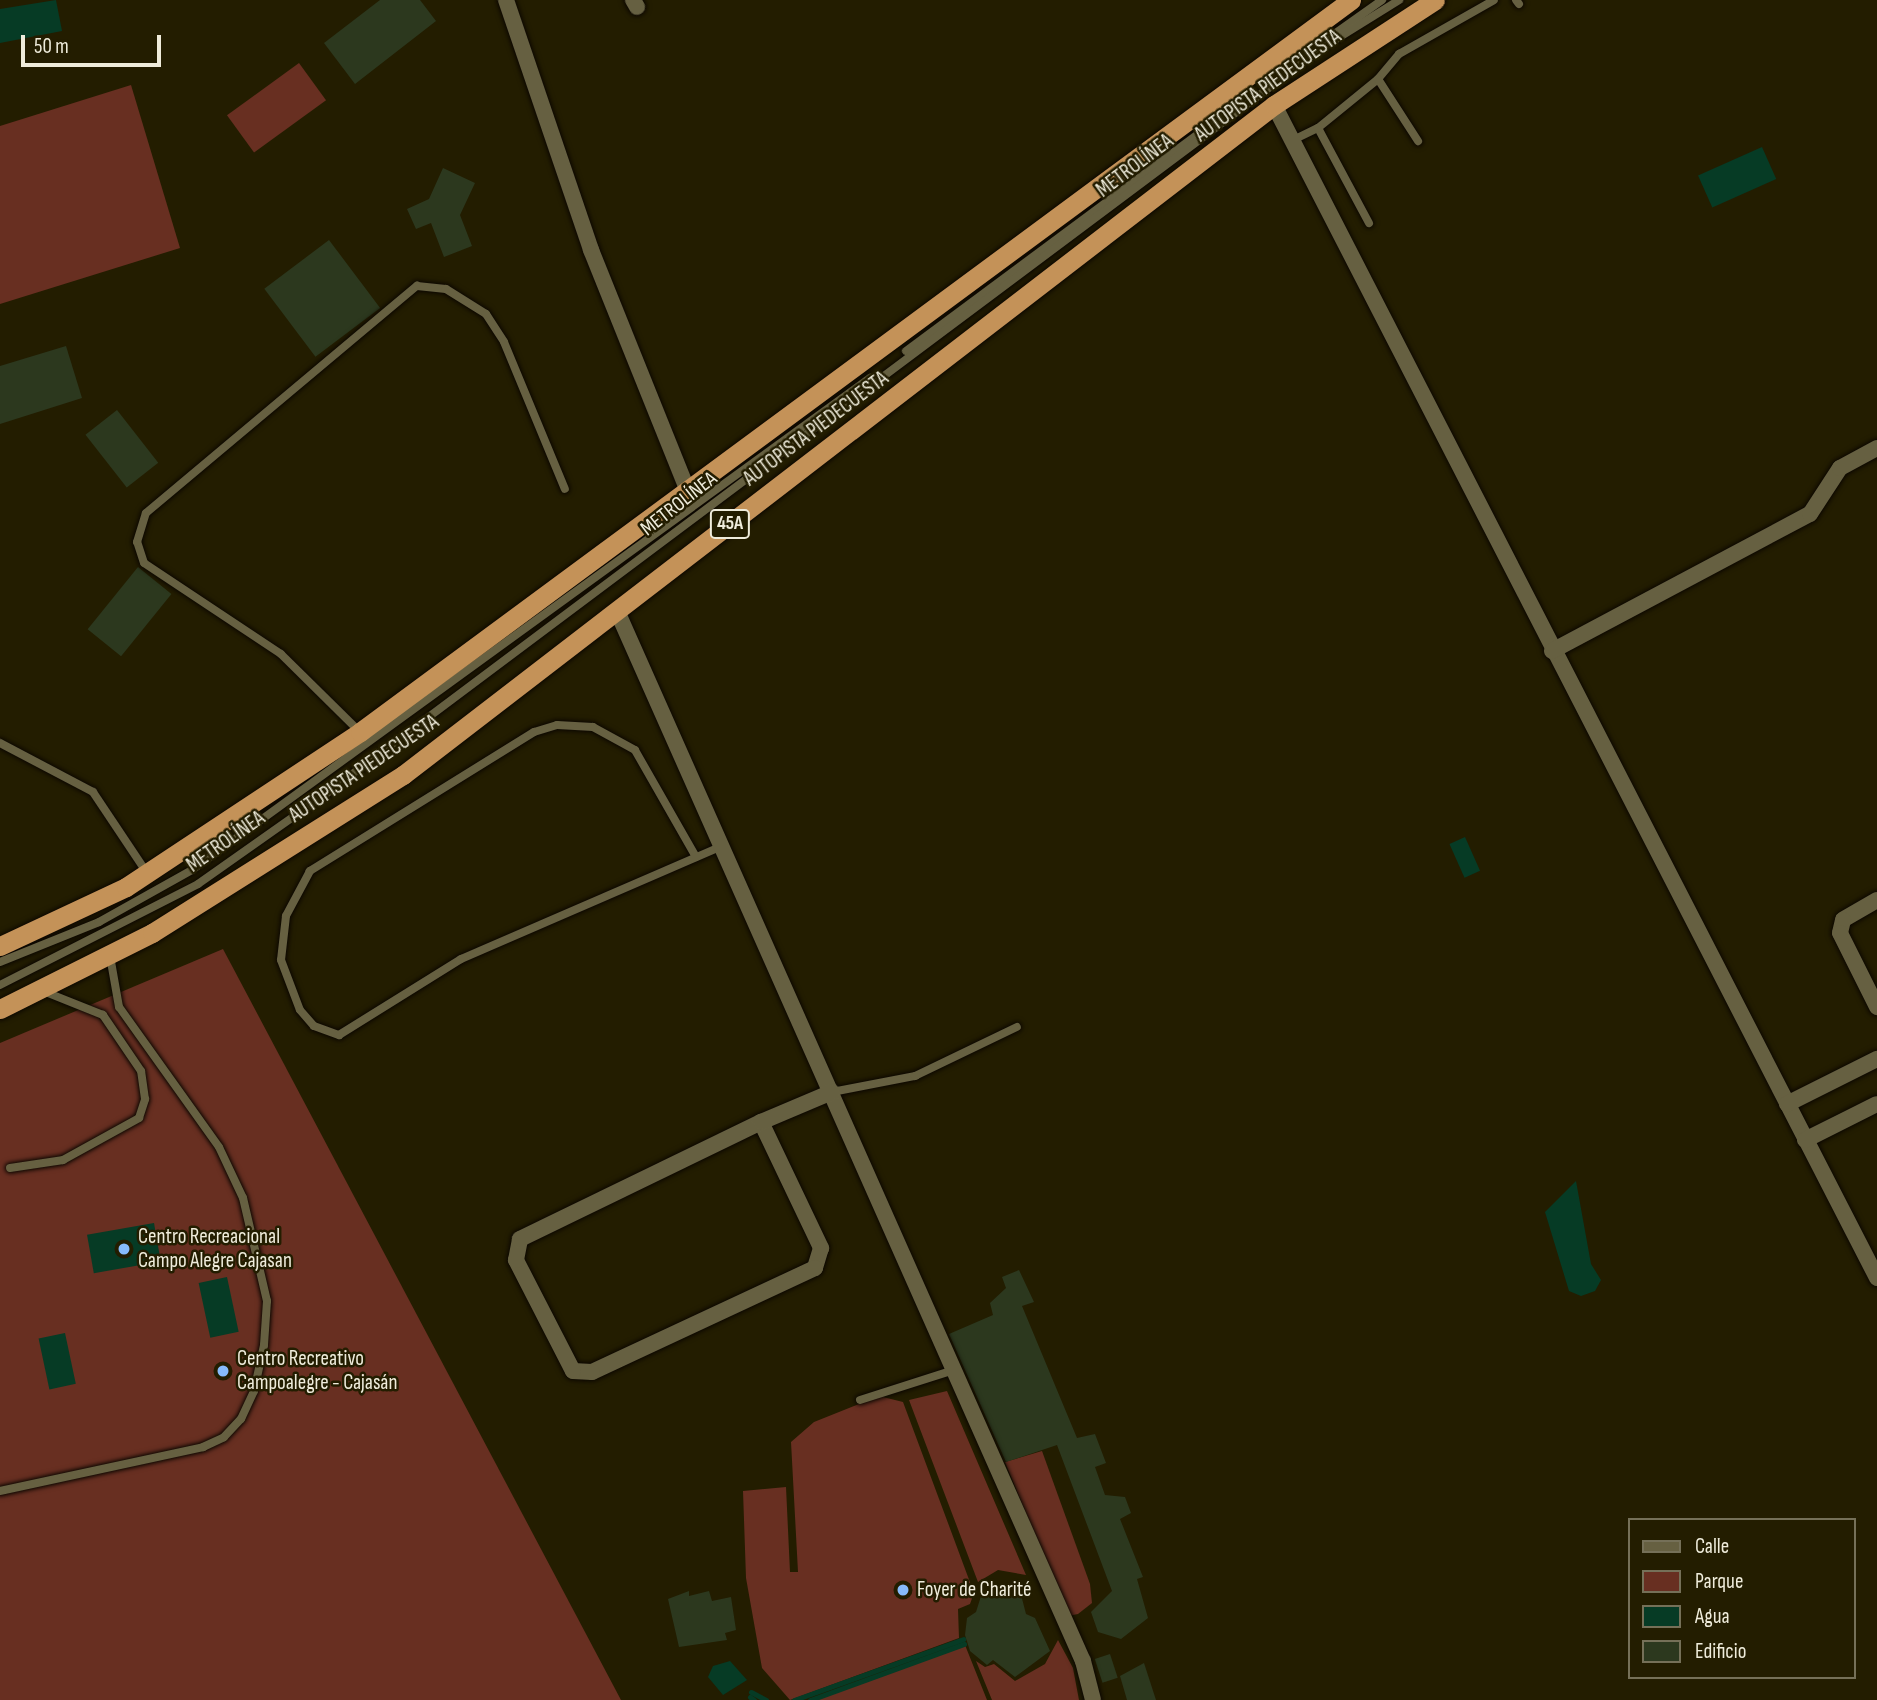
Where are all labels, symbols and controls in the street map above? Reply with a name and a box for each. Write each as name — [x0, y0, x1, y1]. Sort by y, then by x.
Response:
scale bar — [24, 21, 164, 65]
street label: AUTOPISTA PIEDECUESTA — [1190, 24, 1346, 148]
text: 50 m — [34, 34, 69, 59]
street label: METROLÍNEA — [1092, 129, 1178, 203]
street label: AUTOPISTA PIEDECUESTA — [739, 366, 893, 492]
street label: METROLÍNEA — [636, 466, 722, 542]
road number: 45A — [709, 509, 751, 540]
street label: AUTOPISTA PIEDECUESTA — [284, 710, 444, 828]
street label: METROLÍNEA — [182, 806, 270, 878]
place label: Centro Recreacional Campo Alegre Cajasan — [138, 1224, 292, 1274]
marker: Centro Recreacional Campo Alegre Cajasan — [116, 1241, 132, 1257]
place label: Centro Recreativo Campoalegre - Cajasán — [237, 1346, 397, 1396]
marker: Centro Recreativo Campoalegre - Cajasán — [215, 1363, 231, 1379]
legend — [1629, 1518, 1856, 1679]
text: Calle — [1695, 1534, 1729, 1559]
text: Parque — [1695, 1569, 1743, 1594]
place label: Foyer de Charité — [917, 1577, 1031, 1603]
marker: Foyer de Charité — [895, 1582, 911, 1598]
text: Agua — [1695, 1604, 1730, 1629]
text: Edificio — [1695, 1639, 1746, 1664]

